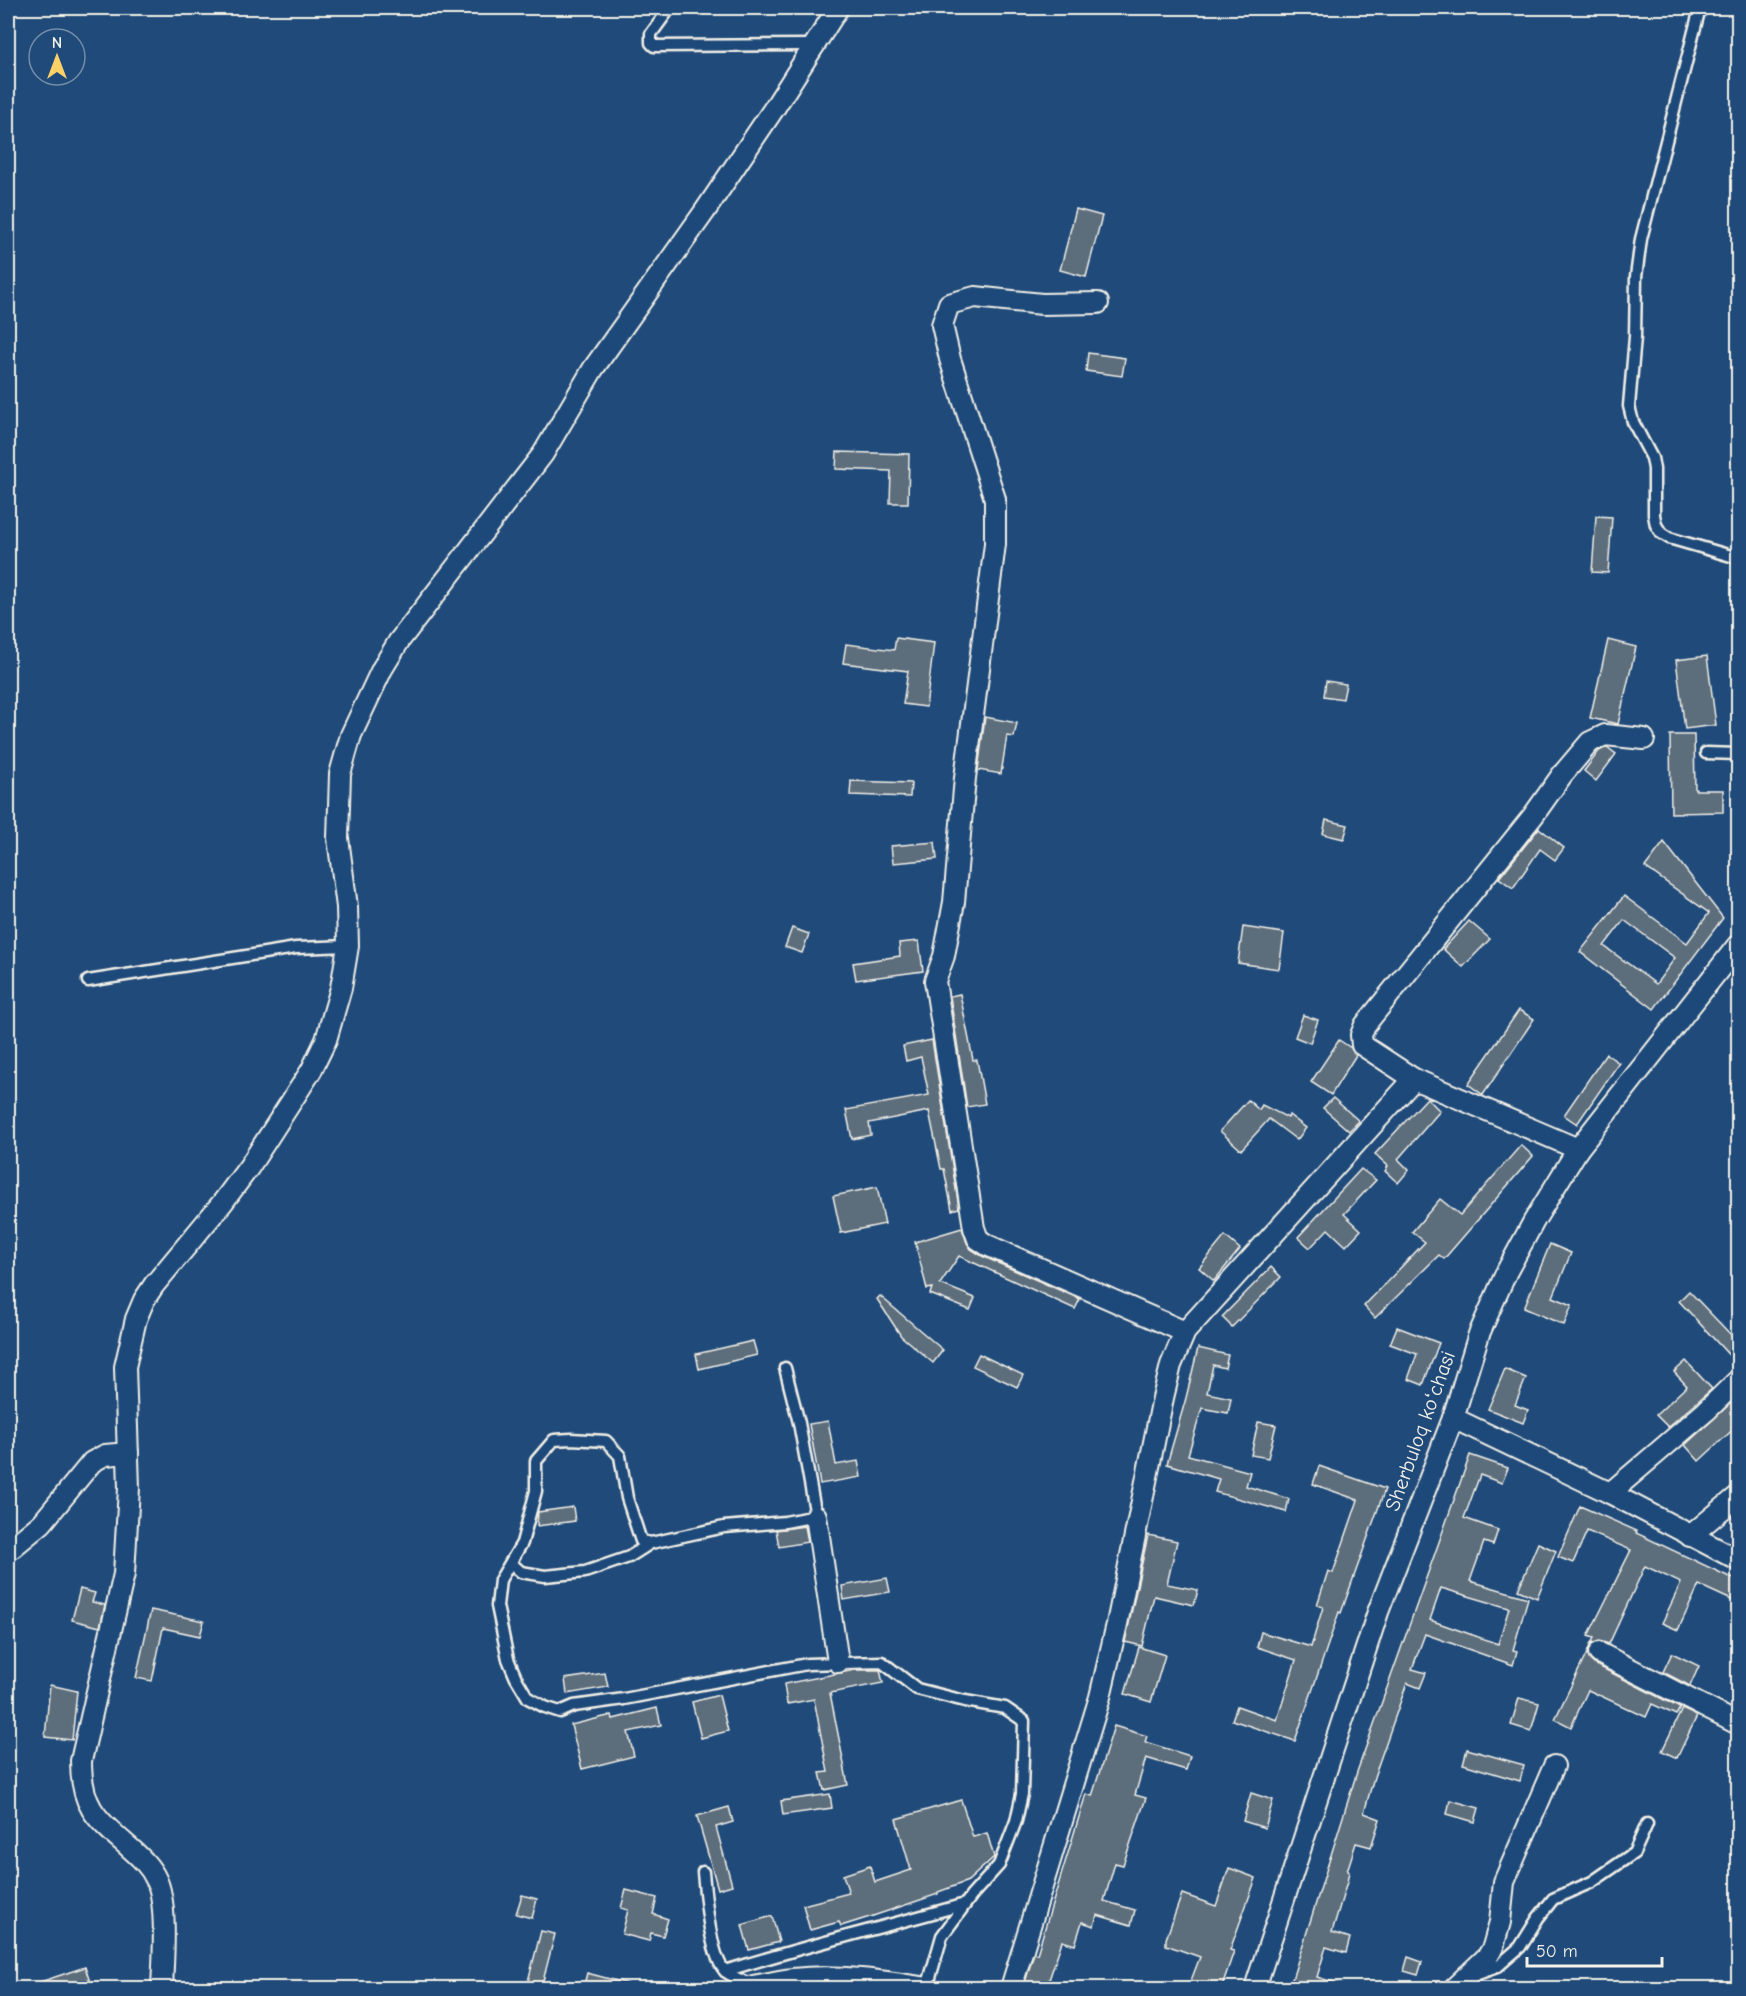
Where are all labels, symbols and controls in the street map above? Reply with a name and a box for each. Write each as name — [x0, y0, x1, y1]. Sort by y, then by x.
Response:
north arrow — [27, 27, 87, 87]
text: N — [52, 34, 62, 52]
street label: Sherbuloq koʻchasi — [1380, 1348, 1460, 1514]
scale bar — [1527, 1930, 1662, 1968]
text: 50 m — [1536, 1941, 1578, 1962]

